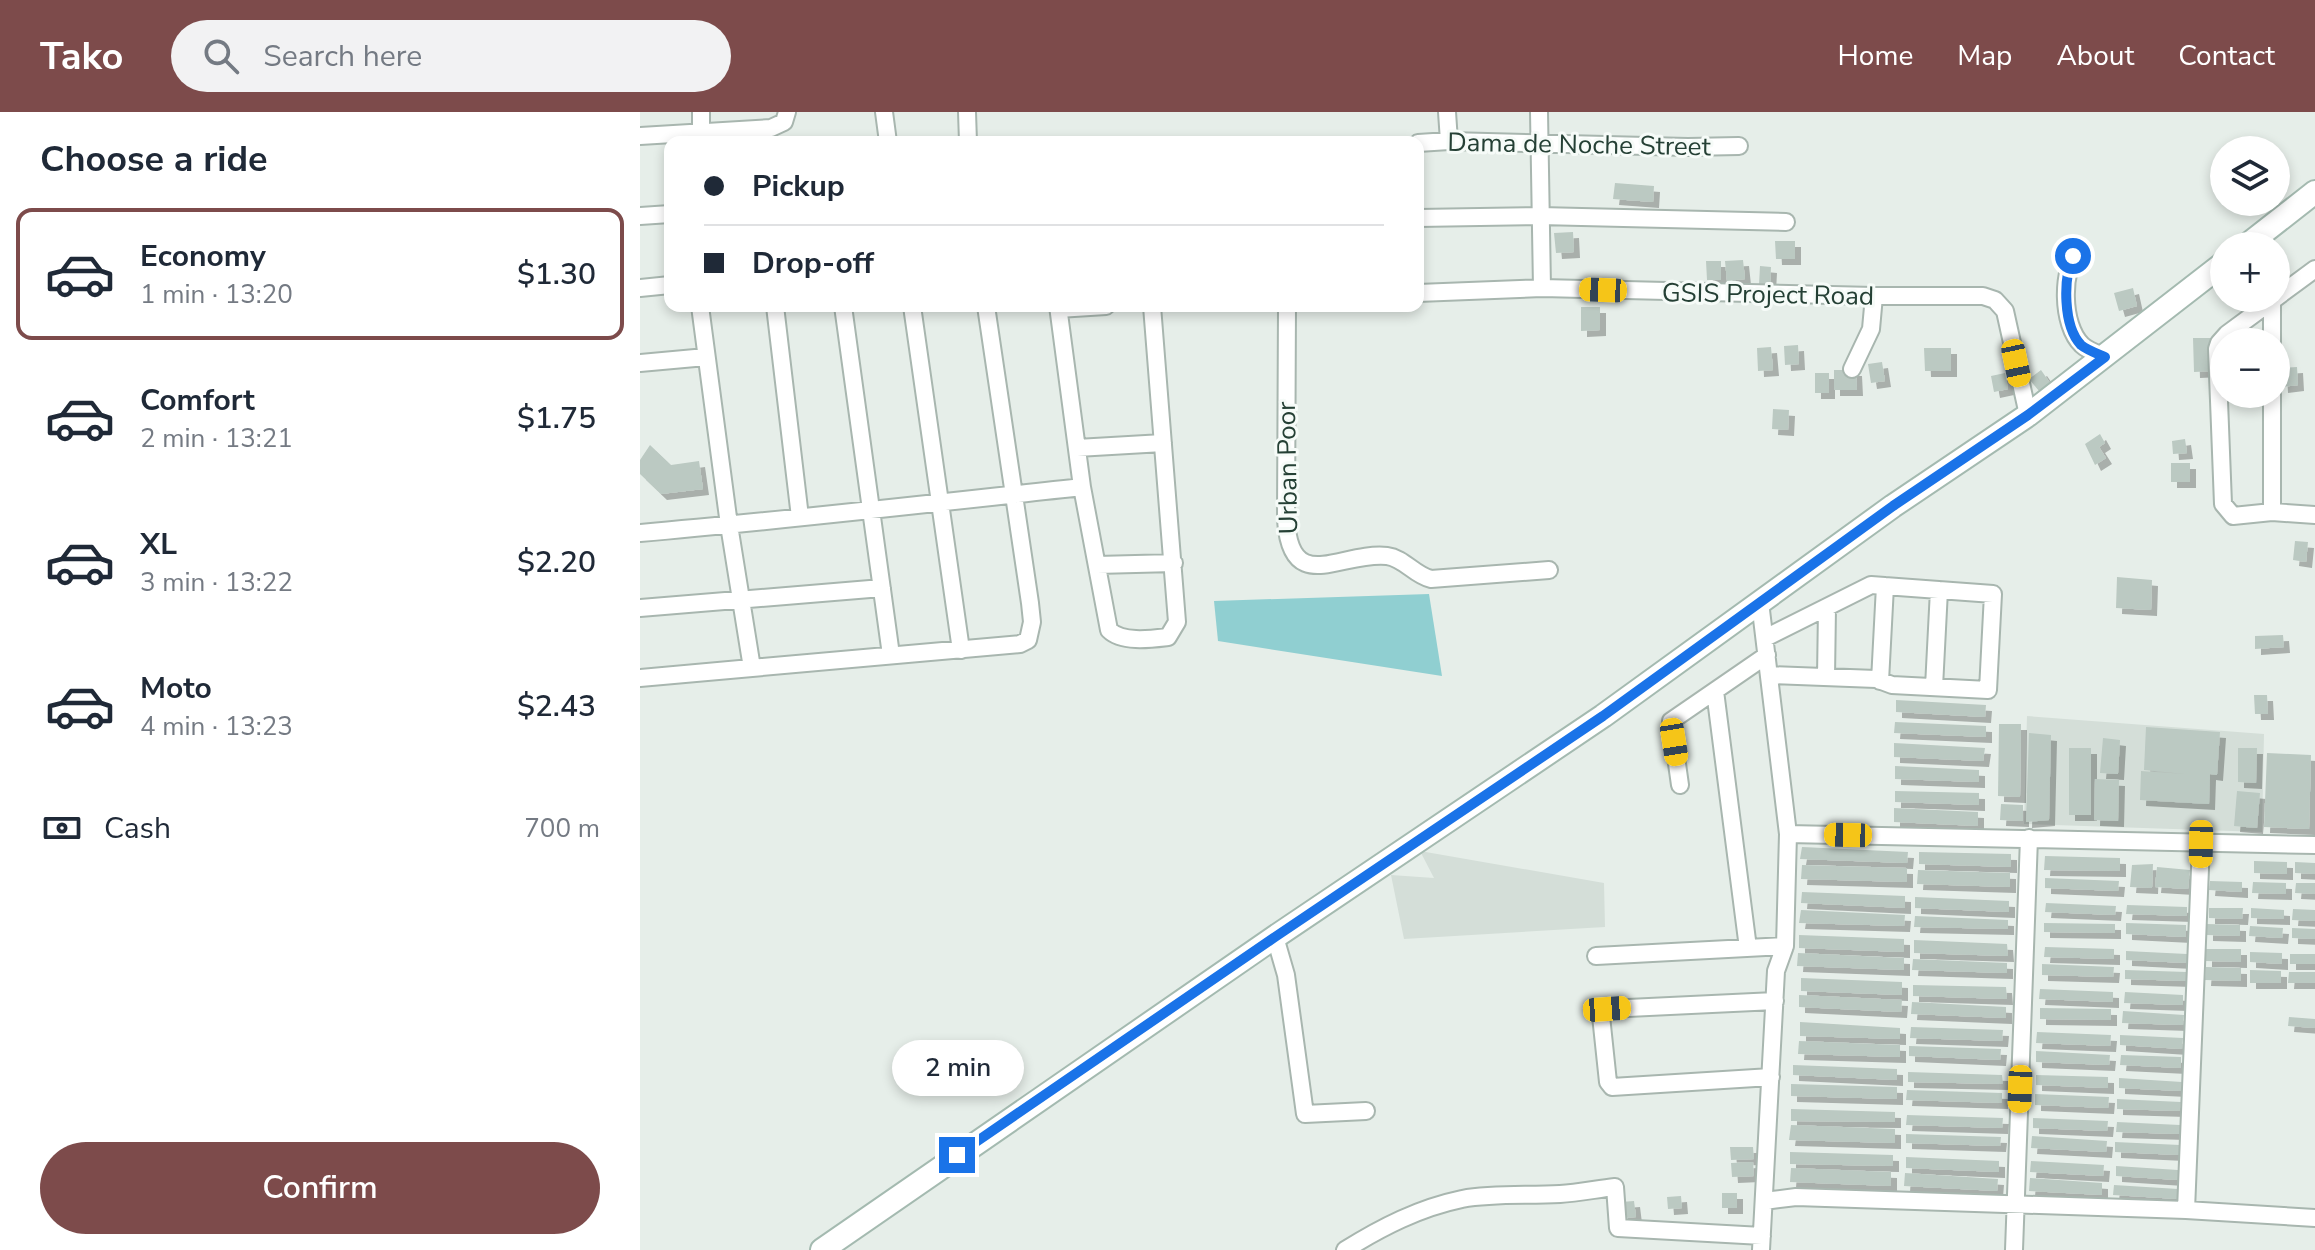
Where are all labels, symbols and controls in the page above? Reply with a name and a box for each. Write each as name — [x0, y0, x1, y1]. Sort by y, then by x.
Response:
search box — [171, 20, 731, 92]
text: Tako — [40, 31, 123, 82]
icon: search — [199, 34, 243, 78]
text: Search here — [263, 36, 422, 77]
text: Home — [1838, 37, 1913, 75]
text: Map — [1957, 37, 2012, 75]
text: About — [2056, 37, 2134, 75]
text: Contact — [2178, 37, 2275, 75]
street label: Dama de Noche Street — [1447, 125, 1712, 164]
text: Choose a ride — [40, 135, 268, 184]
map controls — [2210, 136, 2290, 408]
button: layers — [2210, 136, 2290, 216]
text: Pickup — [752, 166, 845, 207]
button: + — [2210, 232, 2290, 312]
text: Economy — [140, 236, 266, 277]
icon: car — [44, 238, 116, 310]
route start — [2055, 238, 2091, 274]
text: Drop-off — [752, 243, 874, 284]
text: $1.30 — [517, 254, 596, 295]
street label: GSIS Project Road — [1662, 275, 1874, 314]
text: 1 min · 13:20 — [140, 277, 293, 312]
car — [1579, 277, 1627, 303]
button: − — [2210, 328, 2290, 408]
car — [1999, 337, 2033, 389]
text: Comfort — [140, 380, 255, 421]
icon: car — [44, 382, 116, 454]
text: $1.75 — [517, 398, 596, 439]
street label: Urban Poor — [1269, 401, 1306, 535]
text: 2 min · 13:21 — [140, 421, 293, 456]
text: XL — [140, 524, 177, 565]
icon: car — [44, 526, 116, 598]
text: $2.20 — [517, 542, 596, 583]
text: 3 min · 13:22 — [140, 565, 293, 600]
text: Moto — [140, 668, 212, 709]
icon: car — [44, 670, 116, 742]
text: $2.43 — [517, 686, 596, 727]
text: 4 min · 13:23 — [140, 709, 293, 744]
car — [1658, 716, 1690, 768]
icon: cash — [40, 806, 84, 850]
text: Cash — [104, 808, 171, 849]
text: 700 m — [524, 811, 600, 846]
car — [2189, 820, 2213, 868]
car — [1824, 823, 1872, 847]
car — [1582, 995, 1632, 1023]
callout: 2 min — [891, 1039, 1023, 1095]
text: 2 min — [925, 1050, 991, 1085]
car — [2007, 1065, 2033, 1113]
route end — [939, 1137, 975, 1173]
button: Confirm — [40, 1142, 600, 1234]

